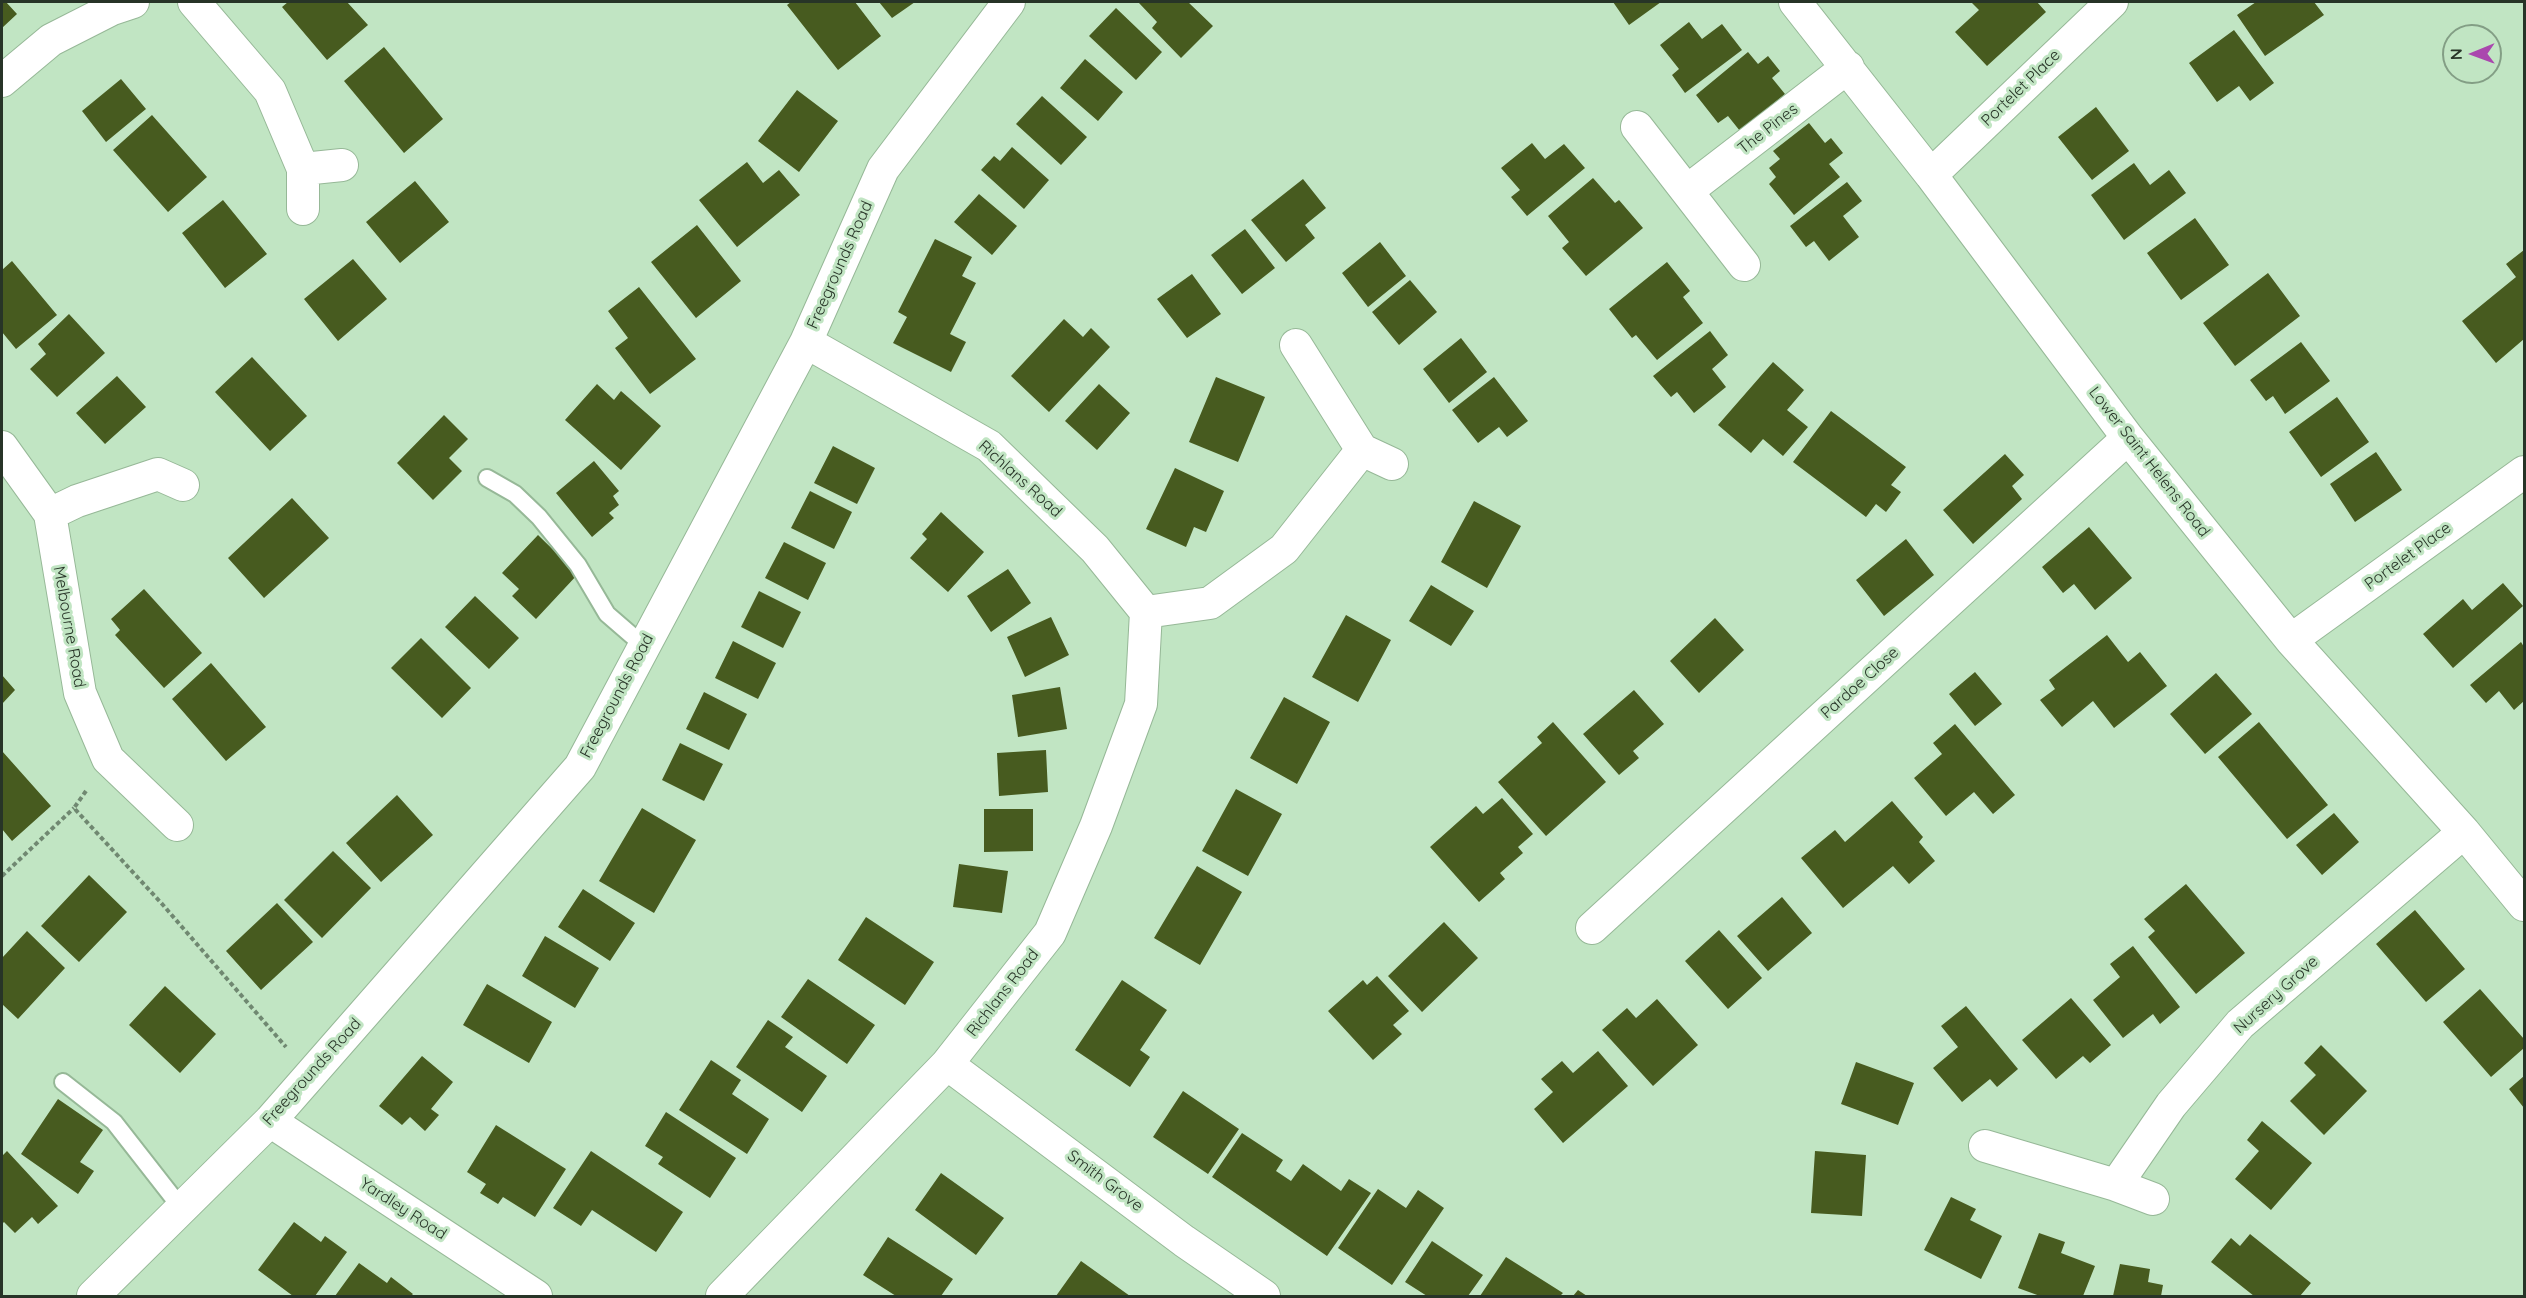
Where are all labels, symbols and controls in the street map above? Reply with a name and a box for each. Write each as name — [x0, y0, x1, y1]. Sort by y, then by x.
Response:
north arrow — [2442, 24, 2502, 84]
street label: Portelet Place — [1978, 46, 2064, 130]
text: N — [2446, 48, 2466, 60]
street label: The Pines — [1734, 100, 1802, 158]
street label: Freegrounds Road — [803, 198, 877, 332]
street label: Lower Saint Helens Road — [2085, 383, 2213, 541]
street label: Richlans Road — [974, 436, 1066, 522]
street label: Portelet Place — [2361, 518, 2455, 594]
street label: Melbourne Road — [49, 565, 89, 689]
street label: Freegrounds Road — [576, 631, 658, 761]
street label: Pardoe Close — [1817, 643, 1903, 723]
street label: Richlans Road — [963, 945, 1043, 1041]
street label: Nursery Grove — [2230, 952, 2322, 1038]
street label: Freegrounds Road — [259, 1014, 365, 1130]
street label: Smith Grove — [1063, 1146, 1147, 1216]
street label: Yardley Road — [356, 1174, 450, 1244]

